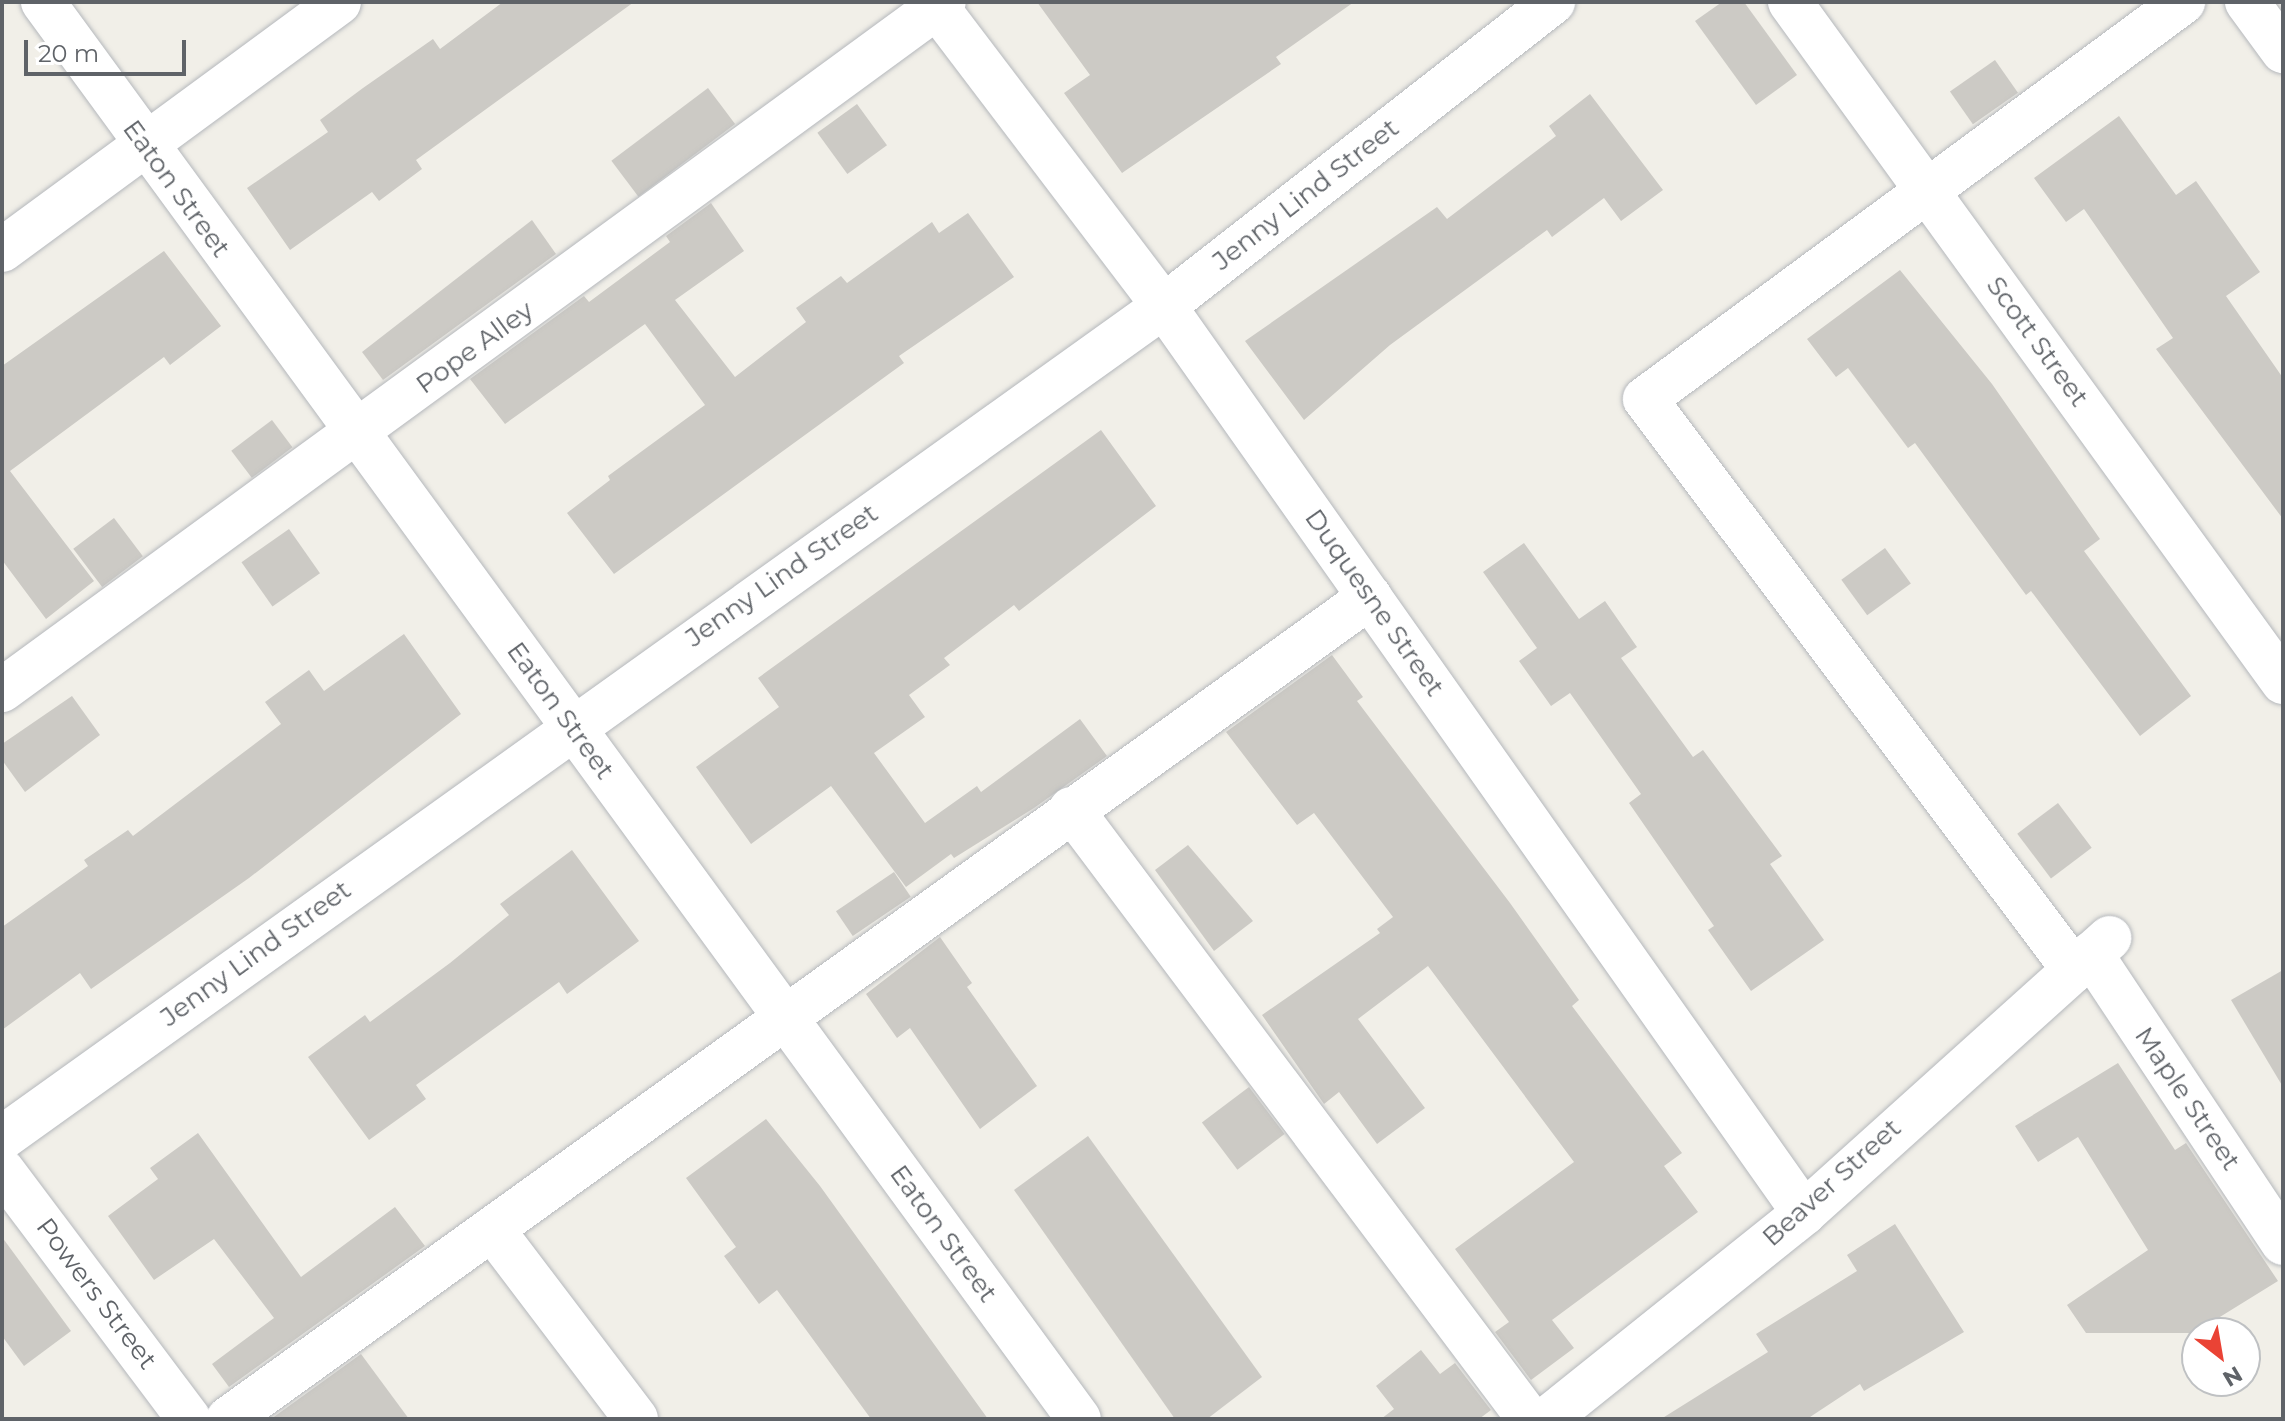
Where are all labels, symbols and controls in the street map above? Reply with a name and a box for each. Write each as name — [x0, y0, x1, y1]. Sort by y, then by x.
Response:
scale bar — [28, 24, 190, 74]
text: 20 m — [38, 39, 99, 68]
street label: Jenny Lind Street — [1207, 113, 1405, 277]
street label: Eaton Street — [116, 114, 236, 264]
street label: Scott Street — [1979, 271, 2095, 413]
street label: Pope Alley — [410, 295, 540, 401]
street label: Jenny Lind Street — [680, 498, 884, 654]
street label: Duquesne Street — [1298, 503, 1450, 703]
street label: Eaton Street — [500, 636, 620, 786]
street label: Jenny Lind Street — [155, 875, 357, 1033]
street label: Maple Street — [2128, 1022, 2246, 1176]
street label: Beaver Street — [1756, 1113, 1908, 1253]
street label: Eaton Street — [883, 1159, 1003, 1309]
street label: Powers Street — [29, 1212, 163, 1376]
north arrow — [2181, 1317, 2261, 1397]
text: N — [2218, 1360, 2247, 1392]

